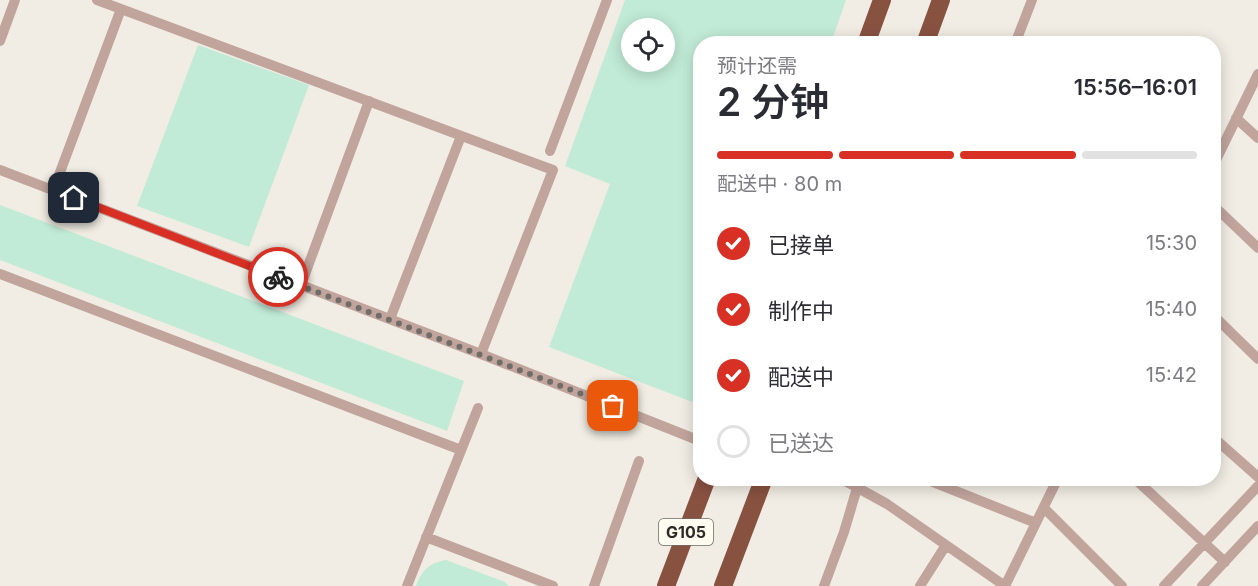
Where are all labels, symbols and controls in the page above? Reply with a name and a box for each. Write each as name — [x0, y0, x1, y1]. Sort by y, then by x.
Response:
map controls — [621, 18, 675, 72]
button: locate — [621, 18, 675, 72]
text: 预计还需 — [717, 54, 797, 78]
text: 15:56–16:01 — [1074, 74, 1197, 100]
text: 2 分钟 — [717, 78, 829, 125]
pin — [48, 172, 99, 223]
text: 配送中 · 80 m — [717, 172, 842, 196]
icon: home — [57, 181, 90, 214]
icon: check — [717, 227, 750, 260]
text: 15:30 — [1146, 231, 1197, 255]
text: 已接单 — [768, 232, 834, 258]
courier — [248, 247, 308, 307]
icon: bike — [262, 261, 295, 294]
icon: check — [717, 293, 750, 326]
text: 15:40 — [1145, 297, 1197, 321]
text: 制作中 — [768, 298, 834, 324]
icon: check — [717, 359, 750, 392]
text: 15:42 — [1146, 363, 1197, 387]
text: 配送中 — [768, 364, 834, 390]
pin — [587, 380, 638, 431]
icon: bag — [596, 389, 629, 422]
text: 已送达 — [768, 430, 834, 456]
road number: G105 — [659, 519, 713, 545]

